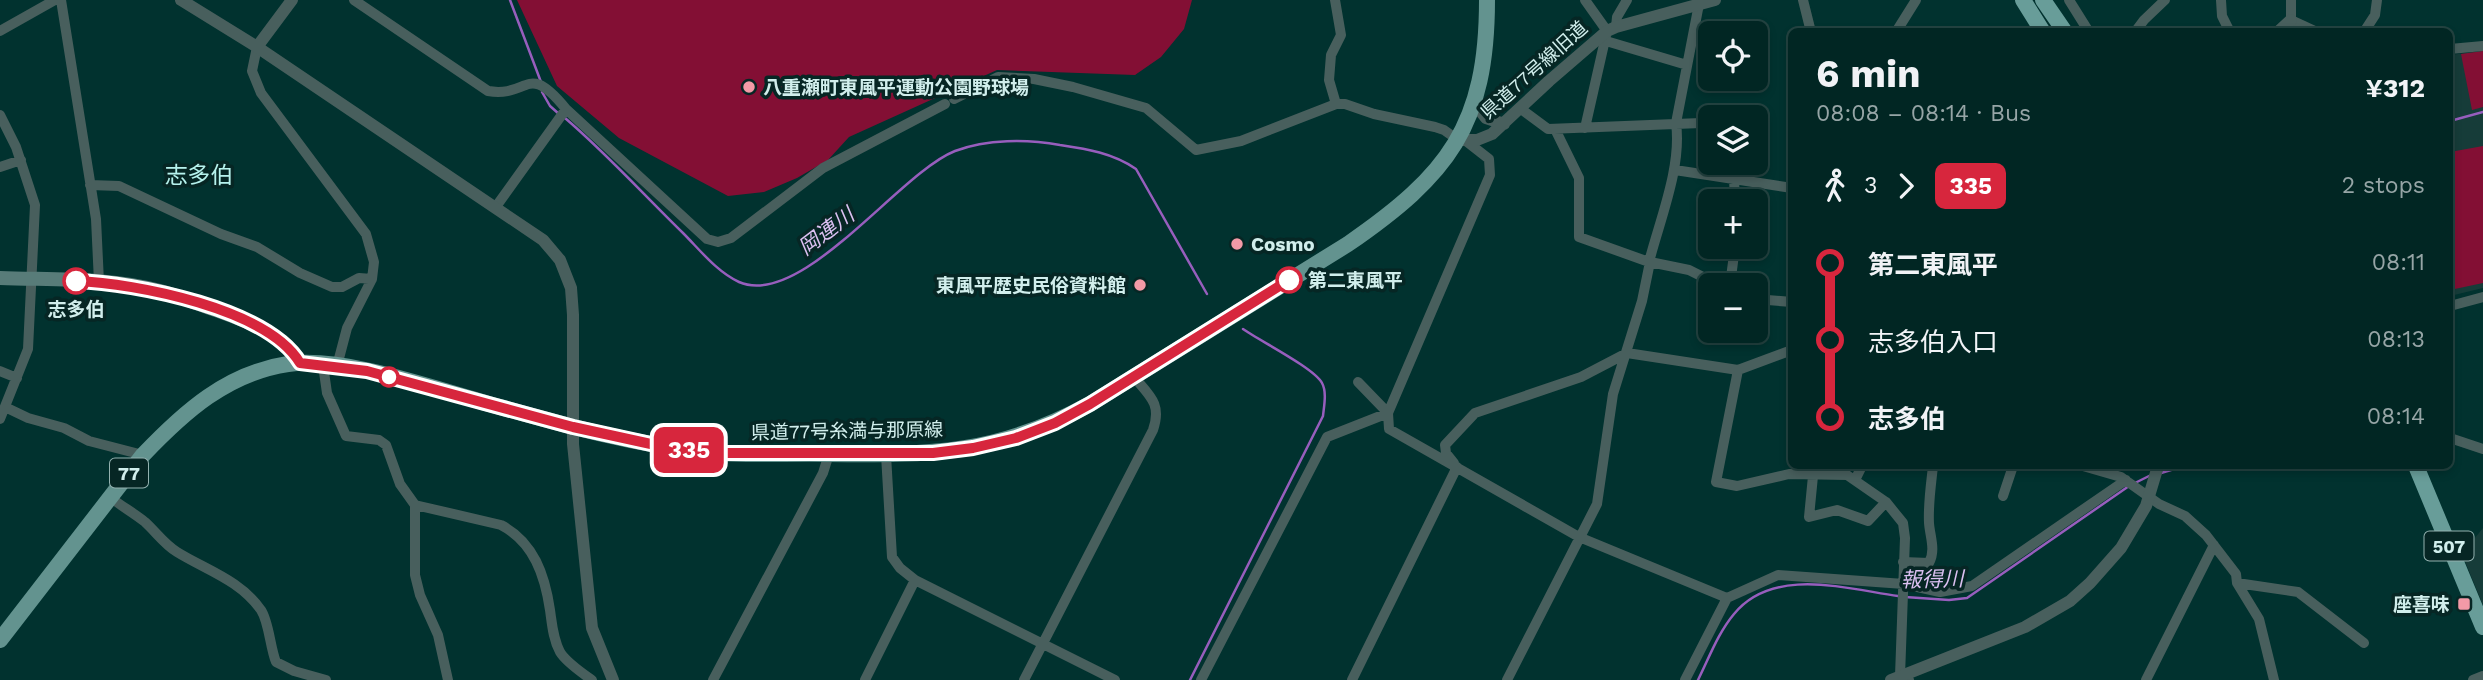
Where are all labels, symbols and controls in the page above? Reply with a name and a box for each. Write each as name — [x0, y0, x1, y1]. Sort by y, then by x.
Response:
street label: 県道77号線旧道 — [1476, 16, 1592, 124]
map controls — [1698, 21, 1768, 343]
button: locate — [1698, 21, 1768, 91]
text: 6 min — [1816, 52, 1921, 96]
text: ¥312 — [2366, 73, 2425, 103]
place label: 八重瀬町東風平運動公園野球場 — [763, 76, 1029, 99]
marker: 八重瀬町東風平運動公園野球場 — [741, 79, 757, 95]
text: 08:08 – 08:14 · Bus — [1816, 100, 2031, 127]
button: layers — [1698, 105, 1768, 175]
district label: 志多伯 — [165, 162, 234, 189]
icon: walk — [1816, 167, 1854, 205]
icon: forward — [1887, 167, 1925, 205]
text: 3 — [1864, 172, 1877, 199]
text: 335 — [1949, 172, 1992, 200]
text: 2 stops — [2342, 172, 2425, 199]
button: + — [1698, 189, 1768, 259]
water label: 岡連川 — [793, 201, 860, 260]
place label: Cosmo — [1251, 233, 1315, 256]
marker: Cosmo — [1229, 236, 1245, 252]
text: 08:11 — [2372, 249, 2425, 276]
text: 第二東風平 — [1868, 250, 1998, 280]
marker: 第二東風平 — [1276, 267, 1302, 293]
marker: 志多伯 — [63, 268, 89, 294]
place label: 第二東風平 — [1308, 269, 1403, 292]
button: − — [1698, 273, 1768, 343]
place label: 東風平歴史民俗資料館 — [936, 274, 1126, 297]
marker: 東風平歴史民俗資料館 — [1132, 277, 1148, 293]
place label: 志多伯 — [47, 298, 105, 321]
text: 08:13 — [2367, 326, 2425, 353]
text: 志多伯入口 — [1868, 327, 1998, 357]
unlabelled marker — [379, 367, 399, 387]
text: 08:14 — [2367, 403, 2425, 430]
text: 志多伯 — [1868, 404, 1946, 434]
street label: 県道77号糸満与那原線 — [751, 418, 943, 444]
line badge: 335 — [649, 427, 729, 473]
text: 335 — [668, 436, 710, 464]
road number: 77 — [110, 458, 148, 488]
road number: 507 — [2424, 532, 2474, 560]
water label: 報得川 — [1900, 566, 1966, 592]
place label: 座喜味 — [2393, 593, 2450, 616]
marker: 座喜味 — [2456, 596, 2472, 612]

